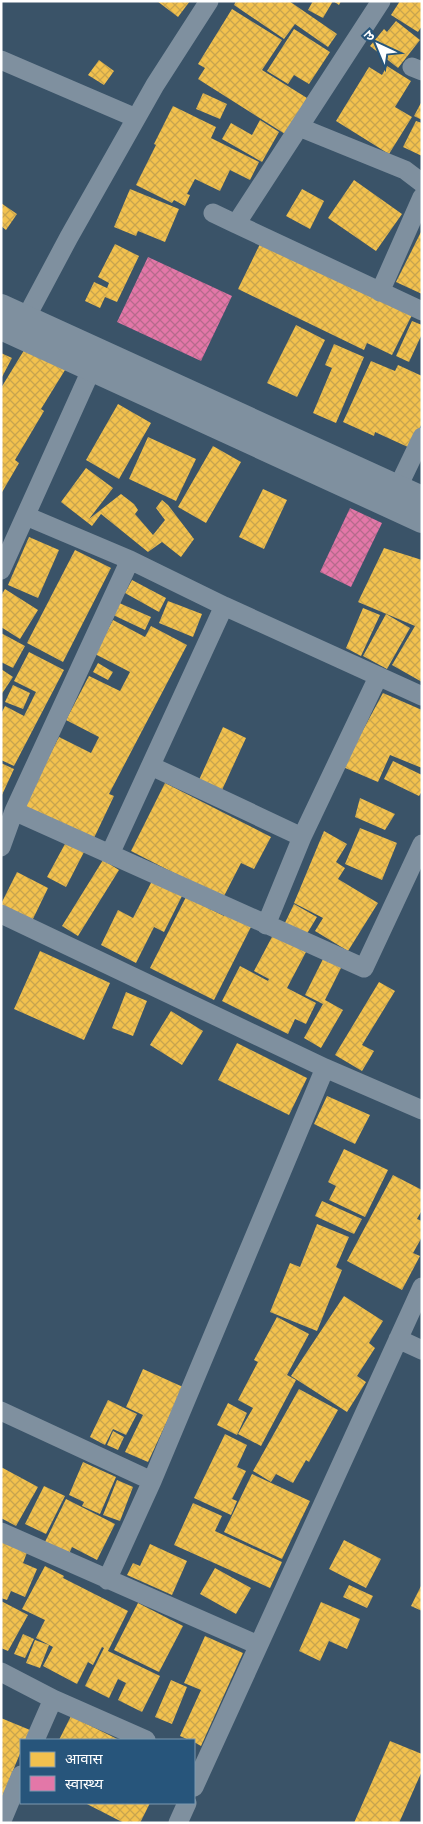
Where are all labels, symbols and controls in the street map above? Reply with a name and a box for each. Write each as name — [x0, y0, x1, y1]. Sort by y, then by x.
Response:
north arrow — [353, 20, 403, 70]
text: उ — [360, 26, 379, 45]
legend — [20, 1739, 195, 1804]
text: आवास — [65, 1749, 104, 1768]
text: स्वास्थ्य — [65, 1774, 103, 1793]

